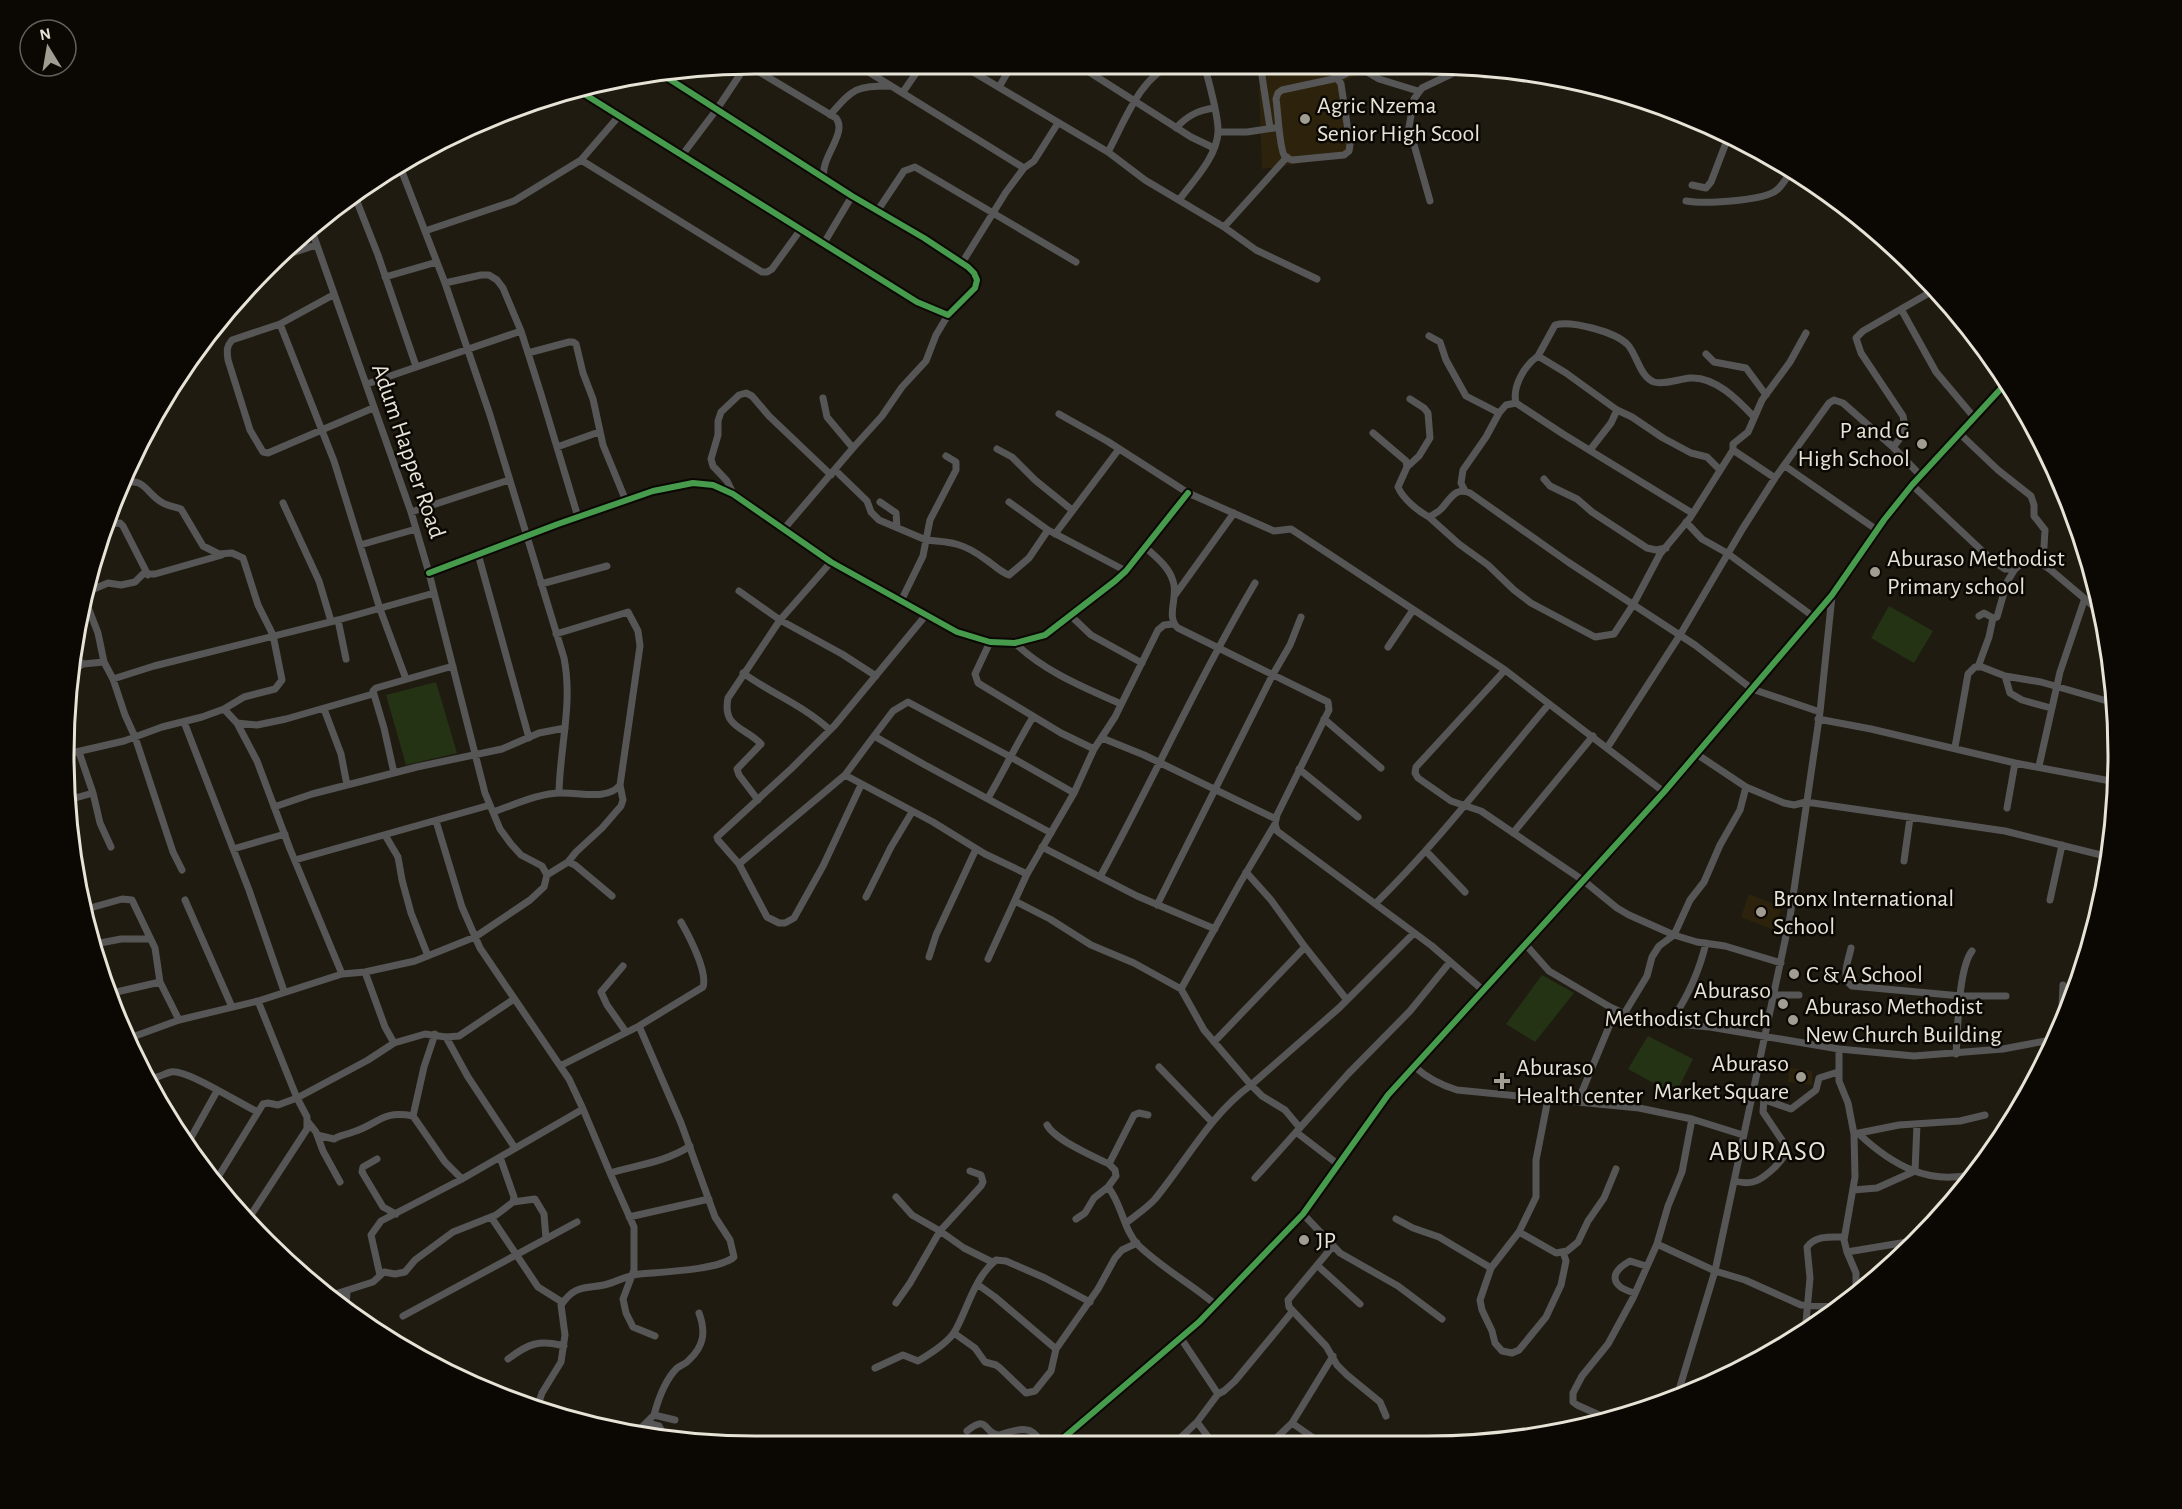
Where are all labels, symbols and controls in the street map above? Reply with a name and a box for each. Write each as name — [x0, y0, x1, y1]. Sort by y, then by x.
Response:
north arrow — [18, 18, 78, 78]
text: N — [38, 25, 52, 43]
place label: Agric Nzema Senior High Scool — [1317, 94, 1480, 146]
marker: Agric Nzema Senior High Scool — [1298, 112, 1312, 126]
street label: Adum Happer Road — [367, 361, 449, 542]
place label: P and G High School — [1798, 419, 1910, 471]
marker: P and G High School — [1915, 437, 1929, 451]
place label: Aburaso Methodist Primary school — [1887, 547, 2065, 599]
marker: Aburaso Methodist Primary school — [1868, 565, 1882, 579]
place label: Bronx International School — [1773, 887, 1954, 939]
marker: Bronx International School — [1754, 905, 1768, 919]
place label: C & A School — [1806, 963, 1923, 987]
marker: C & A School — [1787, 967, 1801, 981]
place label: Aburaso Methodist Church — [1604, 979, 1771, 1031]
place label: Aburaso Methodist New Church Building — [1805, 995, 2002, 1047]
marker: Aburaso Methodist Church — [1776, 997, 1790, 1011]
marker: Aburaso Methodist New Church Building — [1786, 1013, 1800, 1027]
place label: Aburaso Market Square — [1653, 1052, 1789, 1104]
place label: Aburaso Health center — [1516, 1056, 1643, 1108]
marker: Aburaso Market Square — [1794, 1070, 1808, 1084]
marker: Aburaso Health center — [1493, 1072, 1511, 1090]
district label: ABURASO — [1709, 1138, 1827, 1165]
place label: JP — [1316, 1229, 1336, 1253]
marker: JP — [1297, 1233, 1311, 1247]

